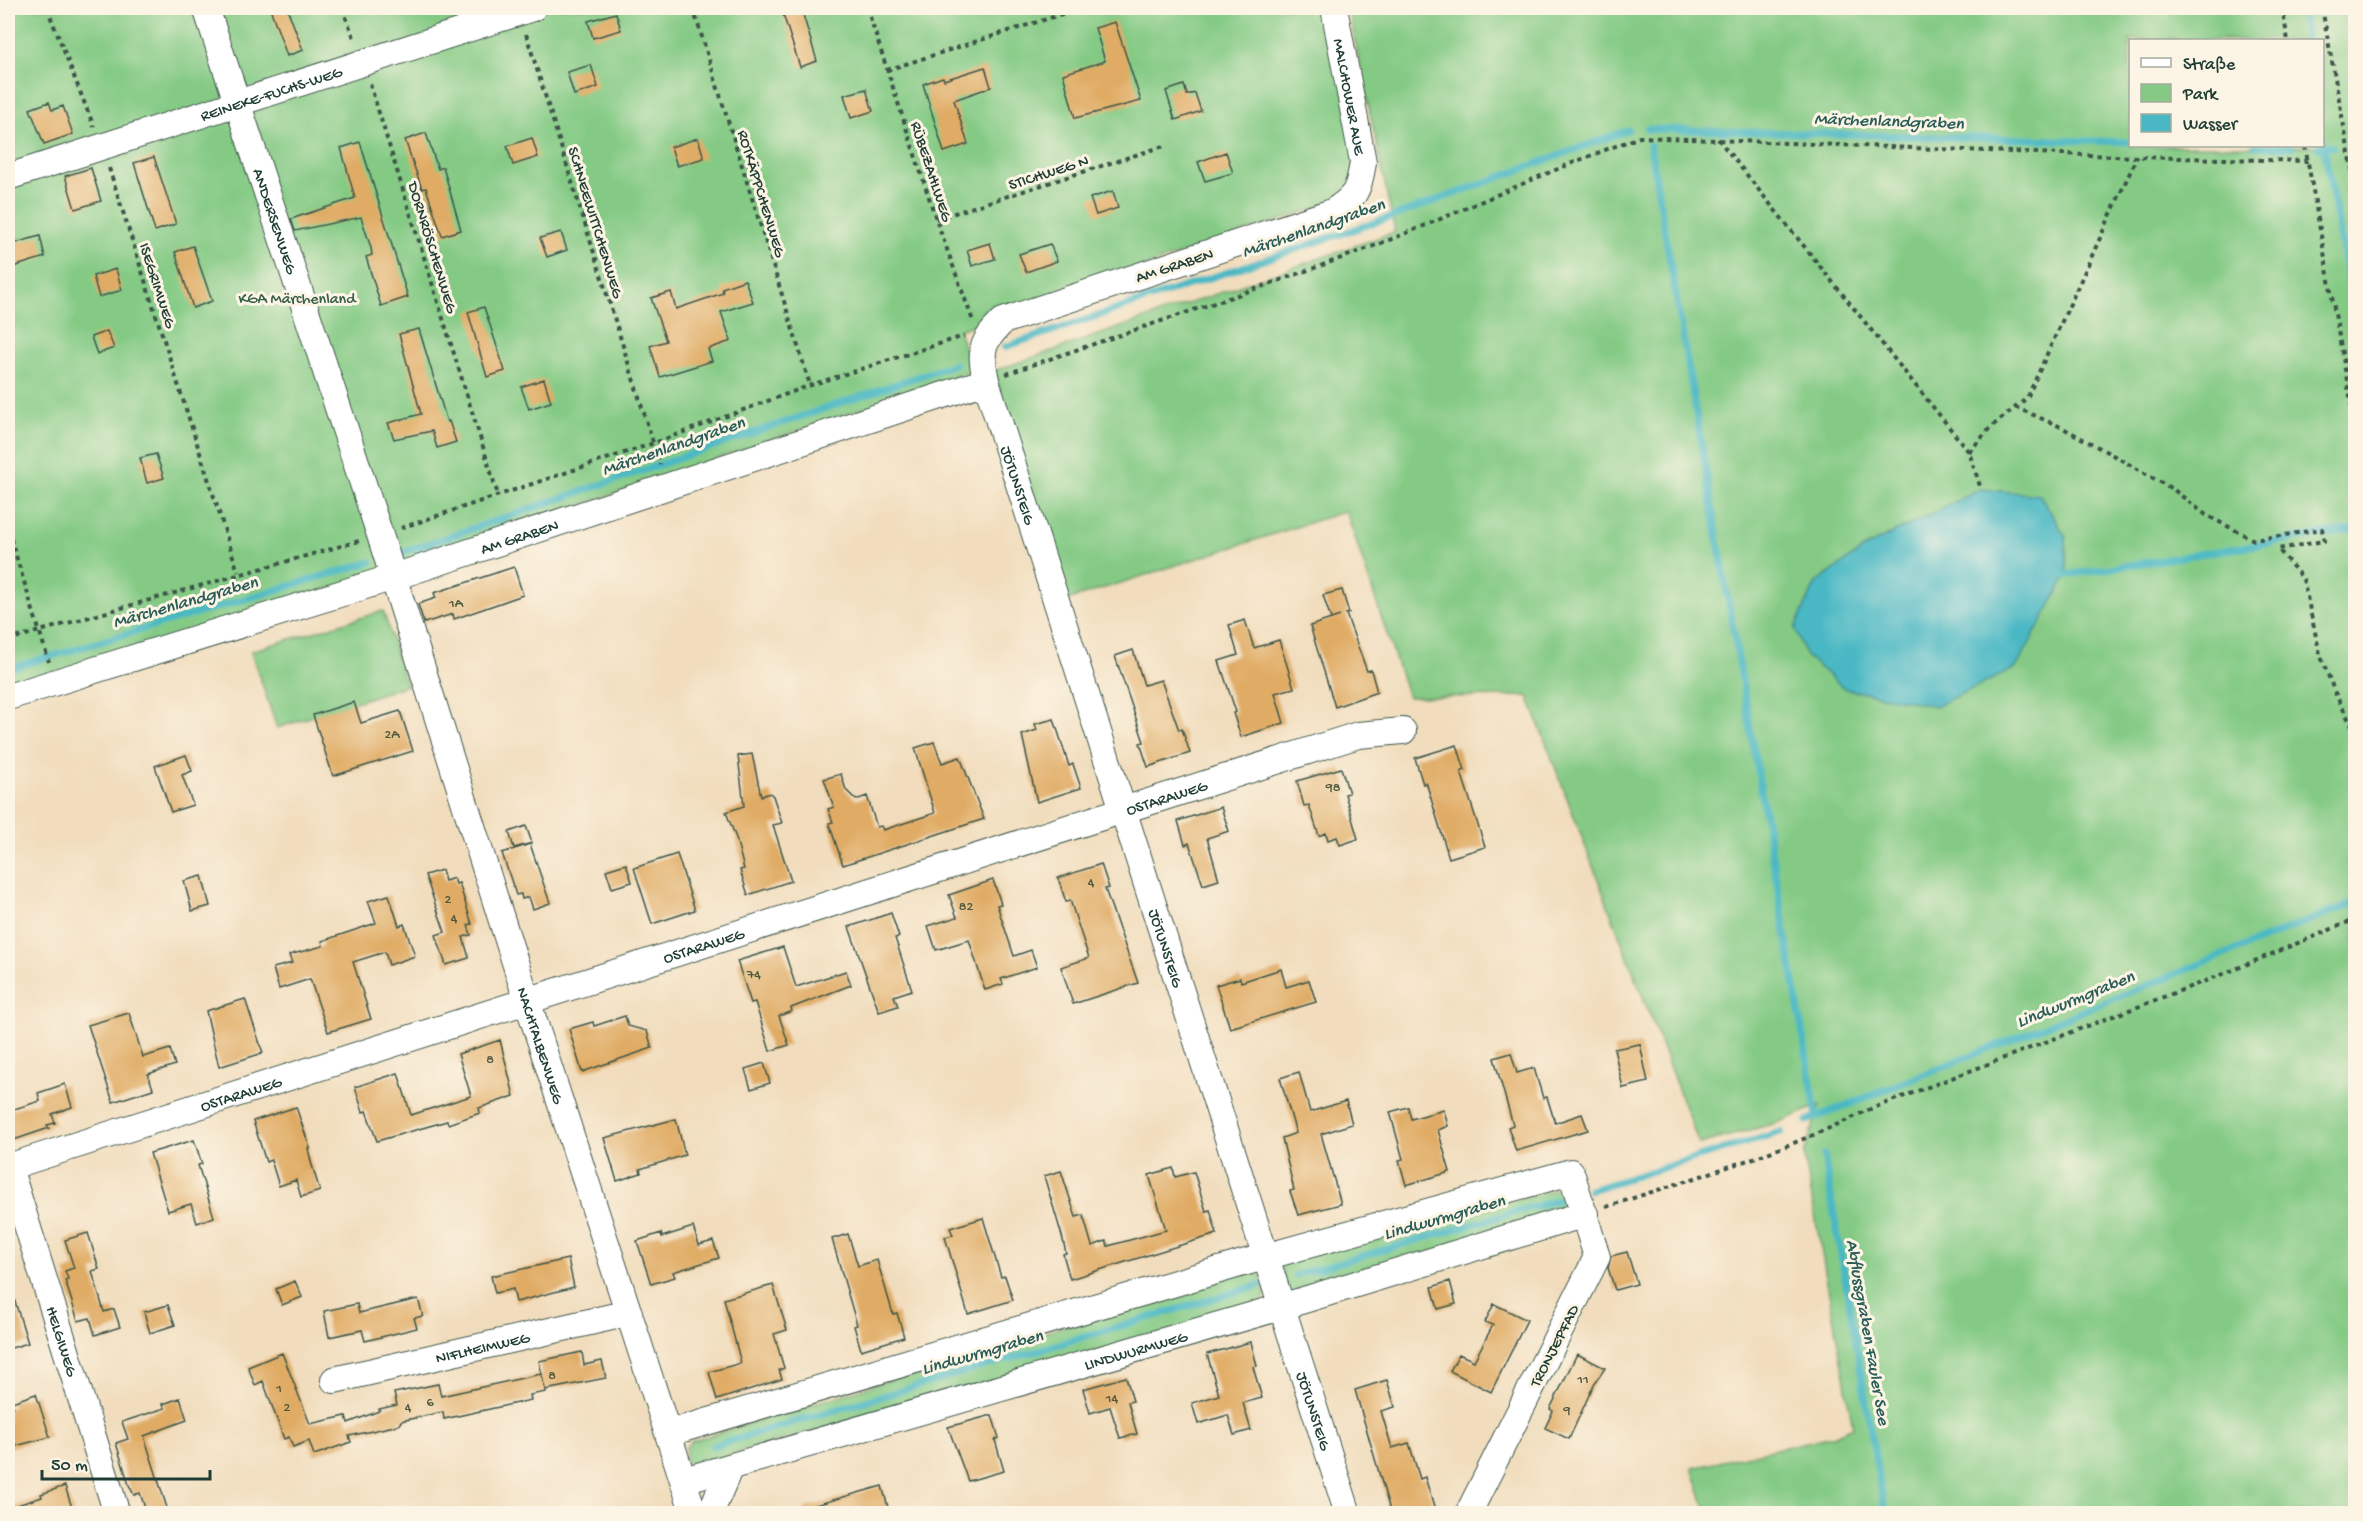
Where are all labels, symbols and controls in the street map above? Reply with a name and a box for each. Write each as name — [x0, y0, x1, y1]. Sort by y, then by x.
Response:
street label: MALCHOWER AUE — [1327, 37, 1368, 158]
legend — [2129, 39, 2324, 147]
text: Straße — [2183, 55, 2236, 76]
street label: REINEKE-FUCHS-WEG — [199, 64, 346, 127]
text: Park — [2182, 85, 2219, 106]
water label: Märchenlandgraben — [1814, 109, 1964, 136]
text: Wasser — [2183, 115, 2239, 136]
street label: RÜBEZAHLWEG — [905, 120, 955, 225]
street label: ROTKÄPPCHENWEG — [731, 128, 788, 261]
street label: SCHNEEWITTCHENWEG — [562, 145, 626, 302]
street label: STICHWEG N — [1007, 152, 1092, 196]
street label: ANDERSENWEG — [247, 167, 299, 278]
street label: DORNRÖSCHENWEG — [401, 179, 460, 317]
water label: Märchenlandgraben — [1240, 195, 1388, 264]
street label: ISEGRIMWEG — [133, 241, 179, 332]
street label: AM GRABEN — [1134, 246, 1216, 289]
park label: KGA Märchenland — [238, 291, 357, 310]
water label: Märchenlandgraben — [600, 413, 748, 482]
street label: JÖTUNSTEIG — [994, 444, 1038, 528]
street label: AM GRABEN — [479, 517, 562, 561]
water label: Märchenlandgraben — [111, 573, 261, 634]
house number: 1A — [448, 596, 464, 613]
house number: 2A — [384, 727, 400, 744]
street label: OSTARAWEG — [1124, 778, 1211, 822]
house number: 98 — [1325, 780, 1341, 797]
house number: 4 — [1088, 875, 1095, 892]
house number: 2 — [445, 892, 452, 909]
house number: 82 — [959, 899, 973, 916]
street label: JÖTUNSTEIG — [1142, 907, 1185, 991]
house number: 4 — [451, 911, 458, 928]
street label: OSTARAWEG — [661, 926, 748, 970]
house number: 74 — [746, 967, 761, 984]
water label: Lindwurmgraben — [2014, 967, 2138, 1033]
street label: NACHTALBENWEG — [511, 985, 566, 1108]
house number: 8 — [486, 1052, 494, 1069]
street label: OSTARAWEG — [198, 1074, 285, 1118]
water label: Lindwurmgraben — [1382, 1191, 1508, 1246]
water label: Abflussgraben Fauler See — [1840, 1238, 1893, 1428]
street label: TRONJEPFAD — [1527, 1302, 1585, 1392]
street label: HELGIWEG — [40, 1304, 80, 1380]
water label: Lindwurmgraben — [920, 1326, 1046, 1381]
street label: LINDWURMWEG — [1083, 1328, 1191, 1377]
street label: NIFLHEIMWEG — [434, 1330, 533, 1370]
house number: 8 — [548, 1368, 556, 1385]
street label: JÖTUNSTEIG — [1290, 1370, 1333, 1454]
house number: 11 — [1576, 1372, 1589, 1389]
house number: 1 — [275, 1381, 282, 1398]
house number: 14 — [1105, 1391, 1119, 1408]
house number: 6 — [426, 1395, 434, 1412]
house number: 2 — [284, 1400, 291, 1417]
house number: 4 — [405, 1400, 412, 1417]
house number: 9 — [1562, 1403, 1571, 1420]
scale bar — [42, 1443, 210, 1481]
text: 50 m — [51, 1456, 88, 1477]

